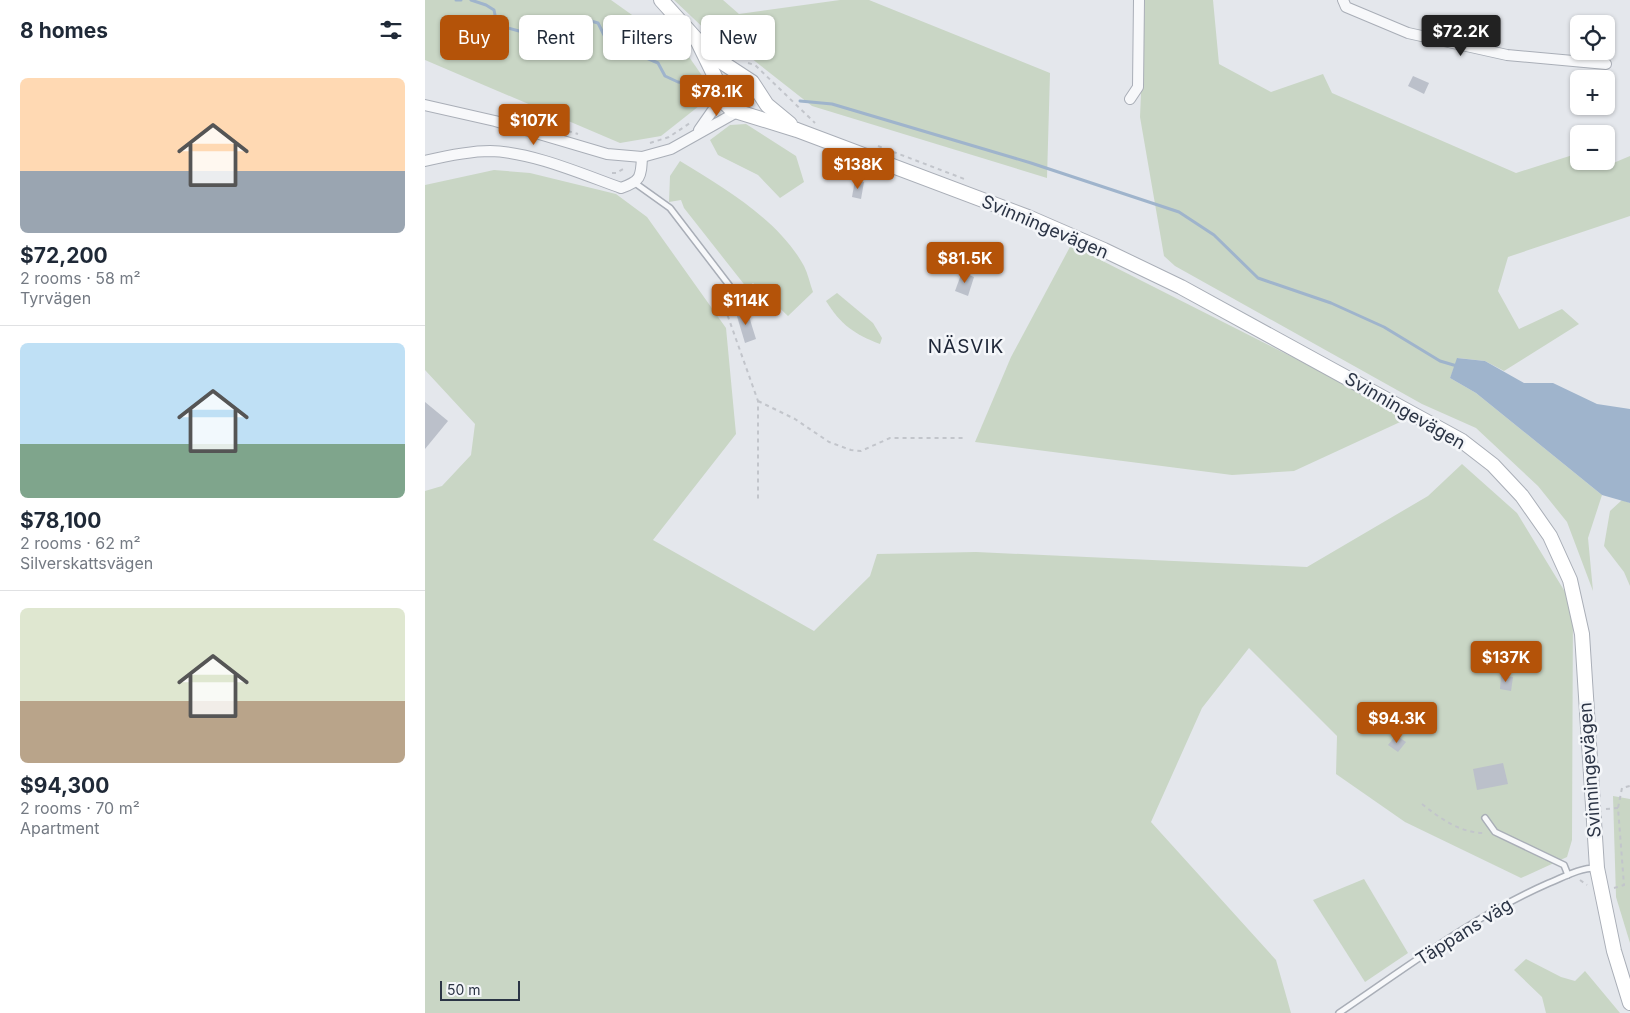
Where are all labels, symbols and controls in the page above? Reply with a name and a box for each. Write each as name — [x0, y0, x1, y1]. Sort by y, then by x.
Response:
chip: Buy — [440, 15, 509, 60]
chip: Rent — [519, 15, 593, 60]
chip: Filters — [603, 15, 691, 60]
chip: New — [701, 15, 775, 60]
pin: $72.2K — [1420, 15, 1502, 57]
map controls — [1570, 15, 1615, 170]
button: locate — [1570, 15, 1615, 60]
icon: filters — [377, 16, 405, 44]
text: 8 homes — [20, 18, 108, 43]
text: $72.2K — [1433, 21, 1489, 41]
button: + — [1570, 70, 1615, 115]
pin: $78.1K — [676, 74, 758, 117]
text: $78.1K — [691, 81, 743, 101]
pin: $107K — [499, 104, 569, 146]
icon: home — [168, 110, 258, 200]
text: $107K — [510, 110, 558, 130]
button: − — [1570, 125, 1615, 170]
pin: $138K — [823, 148, 893, 190]
text: $138K — [833, 154, 883, 174]
street label: Svinningevägen — [979, 190, 1112, 263]
pin: $81.5K — [924, 242, 1006, 284]
text: $72,200 — [20, 243, 108, 268]
text: $81.5K — [938, 248, 992, 268]
text: 2 rooms · 58 m² — [20, 268, 140, 288]
pin: $114K — [711, 284, 781, 326]
text: Tyrvägen — [20, 288, 91, 308]
text: $114K — [723, 290, 769, 310]
district label: NÄSVIK — [928, 335, 1004, 358]
street label: Svinningevägen — [1341, 368, 1469, 454]
icon: home — [168, 376, 258, 466]
text: $78,100 — [20, 508, 101, 533]
text: 2 rooms · 62 m² — [20, 533, 141, 553]
text: Silverskattsvägen — [20, 553, 153, 573]
pin: $137K — [1471, 640, 1541, 683]
icon: home — [168, 641, 258, 731]
text: $137K — [1482, 647, 1530, 667]
pin: $94.3K — [1356, 702, 1438, 744]
street label: Svinningevägen — [1574, 702, 1605, 838]
text: $94.3K — [1368, 708, 1426, 728]
text: $94,300 — [20, 773, 109, 798]
text: 2 rooms · 70 m² — [20, 798, 140, 818]
text: Apartment — [20, 818, 100, 838]
street label: Täppans väg — [1412, 894, 1516, 970]
scale bar — [440, 978, 520, 1001]
text: 50 m — [447, 981, 481, 998]

